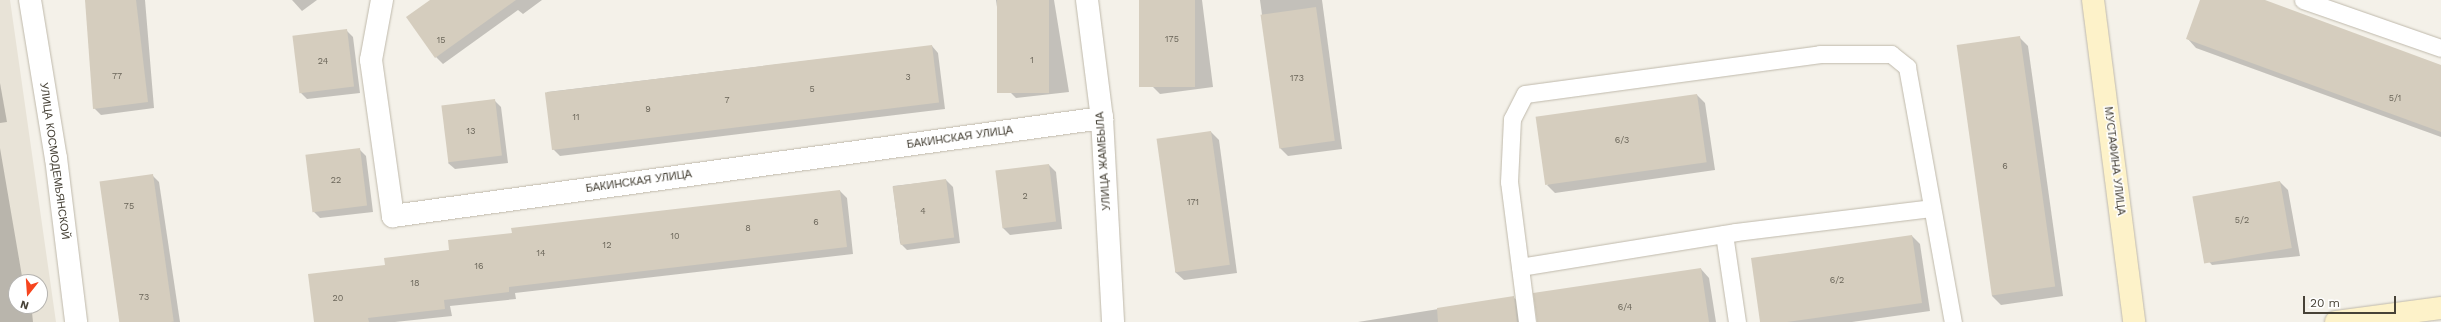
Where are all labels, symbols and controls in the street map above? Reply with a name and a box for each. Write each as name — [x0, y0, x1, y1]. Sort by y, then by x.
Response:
house number: 175 — [1165, 34, 1179, 44]
house number: 15 — [437, 35, 445, 45]
house number: 1 — [1030, 55, 1034, 65]
house number: 24 — [318, 56, 328, 66]
house number: 77 — [112, 71, 122, 81]
house number: 3 — [905, 72, 911, 82]
house number: 173 — [1290, 73, 1304, 83]
street label: УЛИЦА КОСМОДЕМЬЯНСКОЙ — [36, 82, 72, 240]
house number: 5 — [809, 84, 815, 94]
house number: 5/1 — [2389, 93, 2401, 103]
house number: 7 — [724, 95, 730, 105]
house number: 9 — [645, 104, 651, 114]
street label: МУСТАФИНА УЛИЦА — [2101, 106, 2127, 216]
street label: УЛИЦА ЖАМБЫЛА — [1094, 111, 1114, 211]
house number: 11 — [572, 112, 580, 122]
street label: БАКИНСКАЯ УЛИЦА — [906, 124, 1014, 152]
house number: 13 — [467, 126, 475, 136]
house number: 6/3 — [1615, 135, 1629, 145]
house number: 6 — [2002, 161, 2008, 171]
street label: БАКИНСКАЯ УЛИЦА — [585, 168, 693, 196]
house number: 22 — [331, 175, 341, 185]
house number: 2 — [1022, 191, 1028, 201]
house number: 171 — [1187, 197, 1199, 207]
house number: 75 — [124, 201, 134, 211]
house number: 4 — [920, 206, 926, 216]
house number: 5/2 — [2235, 215, 2249, 225]
house number: 6 — [813, 217, 819, 227]
house number: 8 — [745, 223, 751, 233]
house number: 10 — [670, 231, 680, 241]
house number: 12 — [603, 240, 611, 250]
house number: 14 — [536, 248, 546, 258]
house number: 16 — [475, 261, 483, 271]
north arrow — [8, 274, 48, 314]
house number: 6/2 — [1830, 275, 1844, 285]
house number: 18 — [410, 278, 420, 288]
scale bar — [2305, 288, 2398, 314]
house number: 73 — [139, 292, 149, 302]
house number: 20 — [333, 293, 343, 303]
text: 20 m — [2310, 296, 2340, 310]
text: N — [19, 298, 30, 312]
house number: 6/4 — [1618, 302, 1632, 312]

